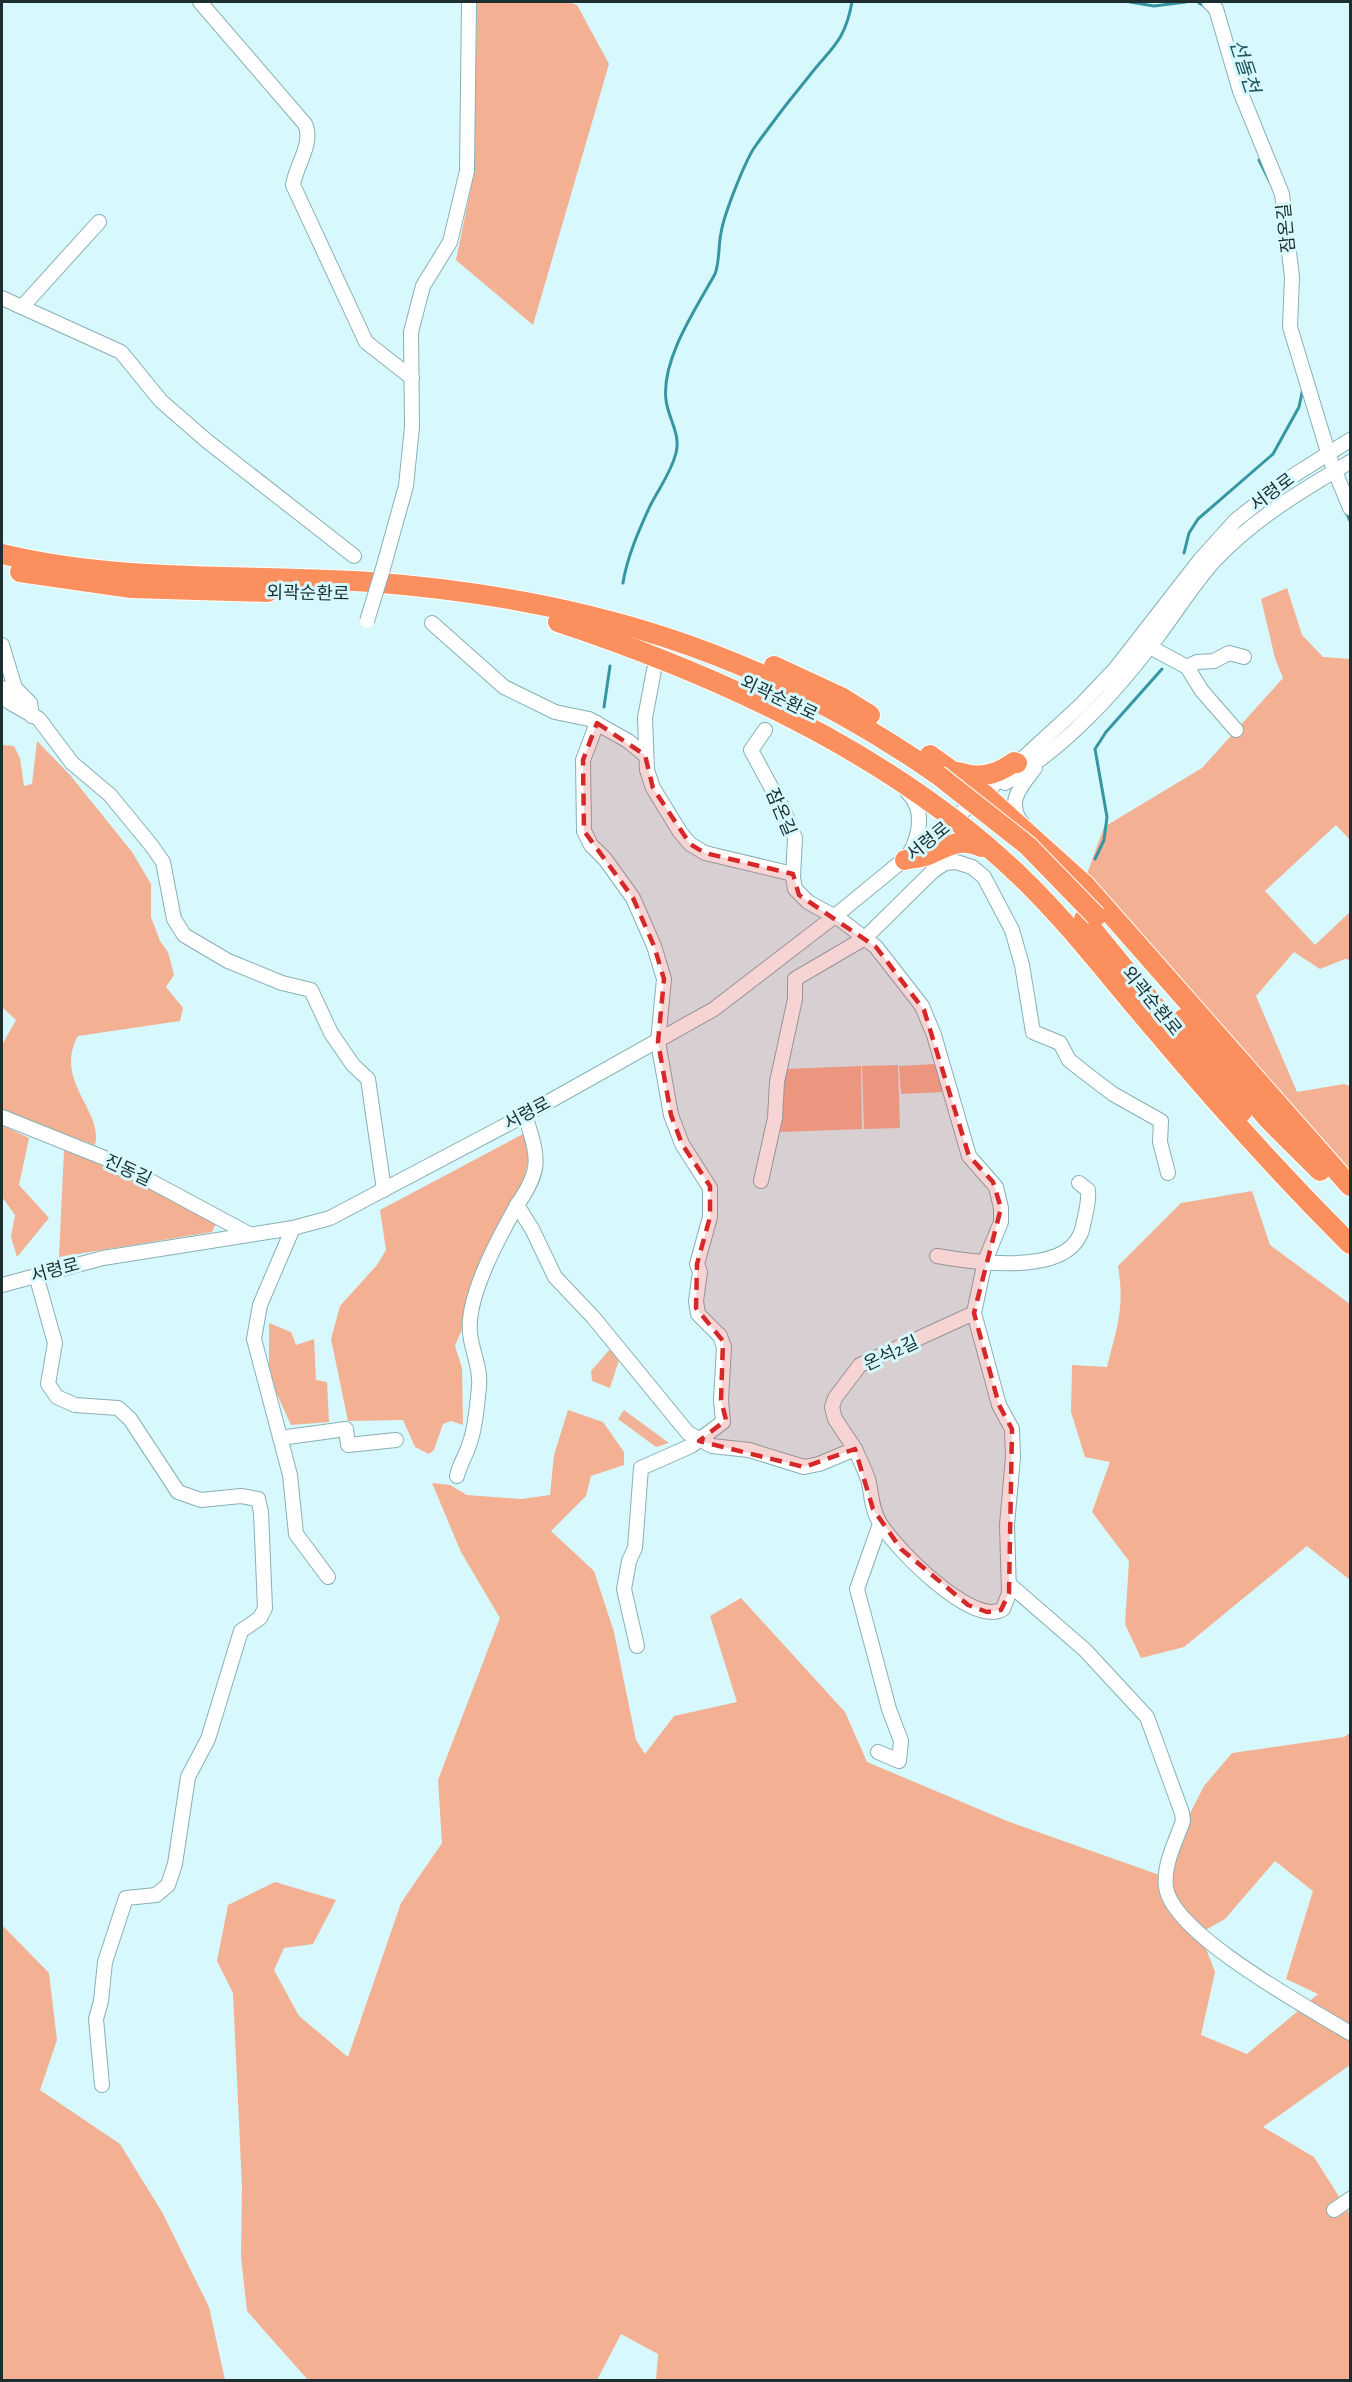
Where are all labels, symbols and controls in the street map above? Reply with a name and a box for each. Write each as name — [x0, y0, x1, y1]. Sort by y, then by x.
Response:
water label: 선돌천 — [1226, 37, 1264, 98]
street label: 잠온길 — [1273, 202, 1299, 254]
street label: 서령로 — [1247, 470, 1298, 515]
street label: 외곽순환로 — [266, 582, 350, 604]
street label: 외곽순환로 — [737, 671, 821, 725]
street label: 잠온길 — [762, 785, 800, 839]
street label: 서령로 — [903, 818, 954, 864]
street label: 외곽순환로 — [1118, 963, 1186, 1039]
street label: 서령로 — [501, 1093, 554, 1133]
street label: 진동길 — [101, 1151, 154, 1190]
street label: 서령로 — [29, 1255, 82, 1286]
street label: 온석2길 — [861, 1333, 921, 1374]

